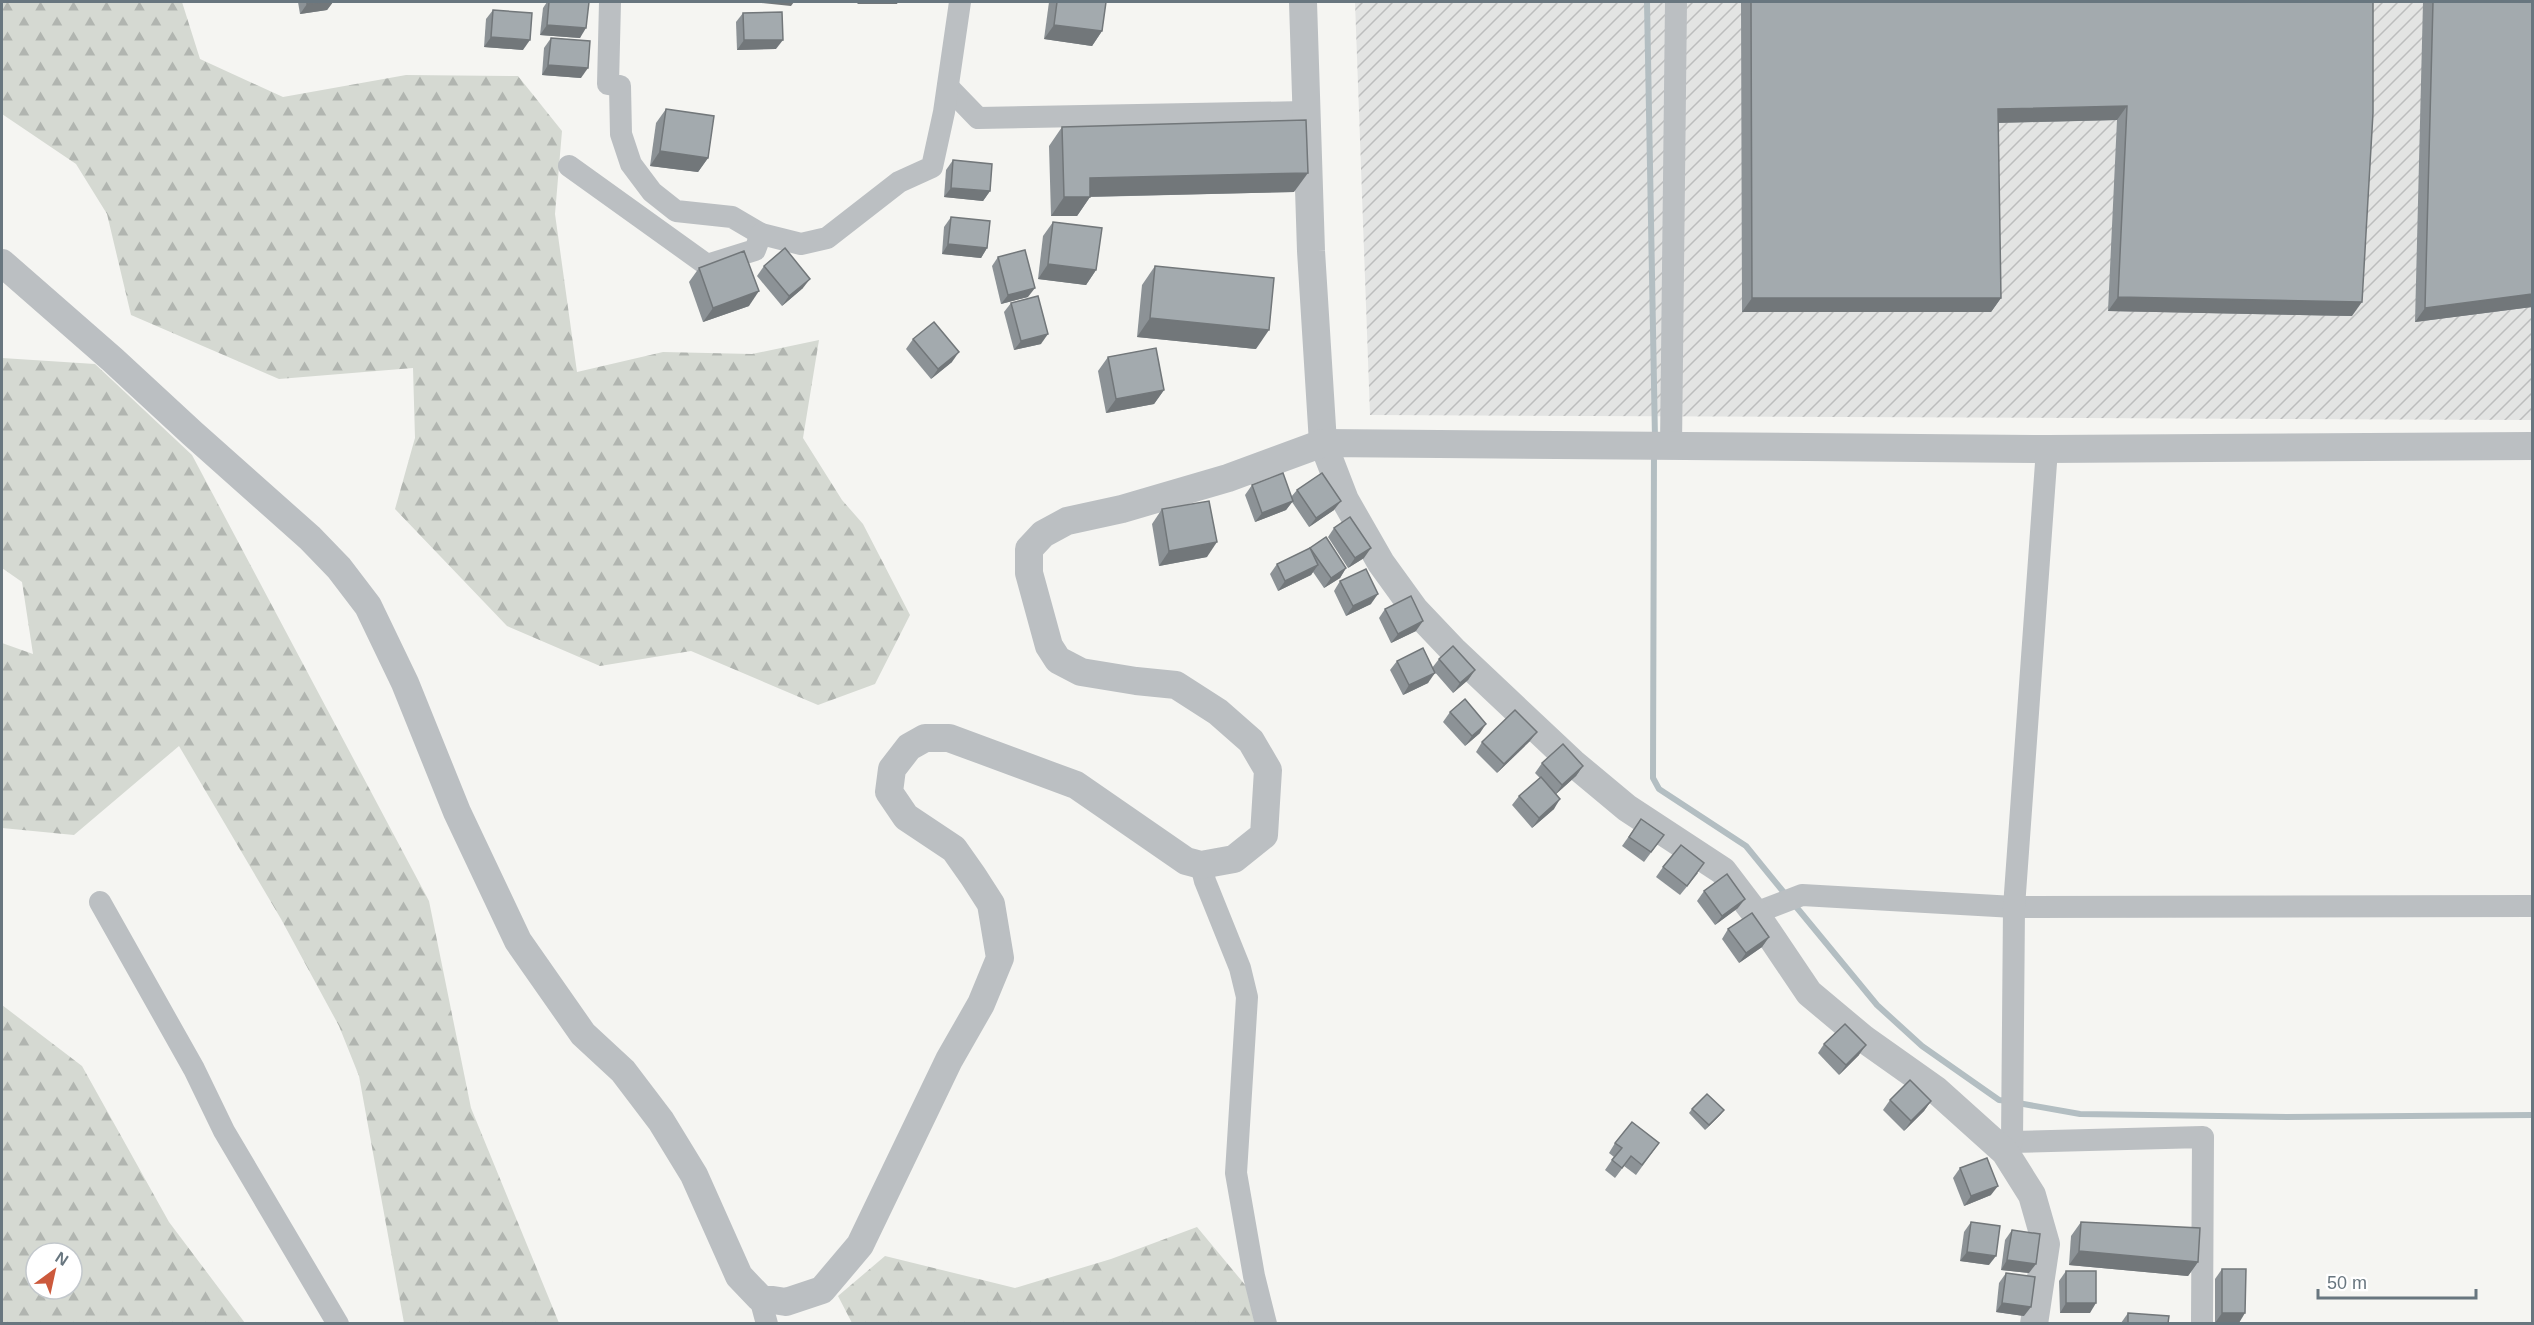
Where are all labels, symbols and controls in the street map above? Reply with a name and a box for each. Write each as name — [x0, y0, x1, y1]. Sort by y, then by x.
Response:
north arrow — [24, 1241, 84, 1301]
text: N — [52, 1249, 71, 1269]
scale bar — [2318, 1262, 2476, 1300]
text: 50 m — [2327, 1273, 2367, 1293]

